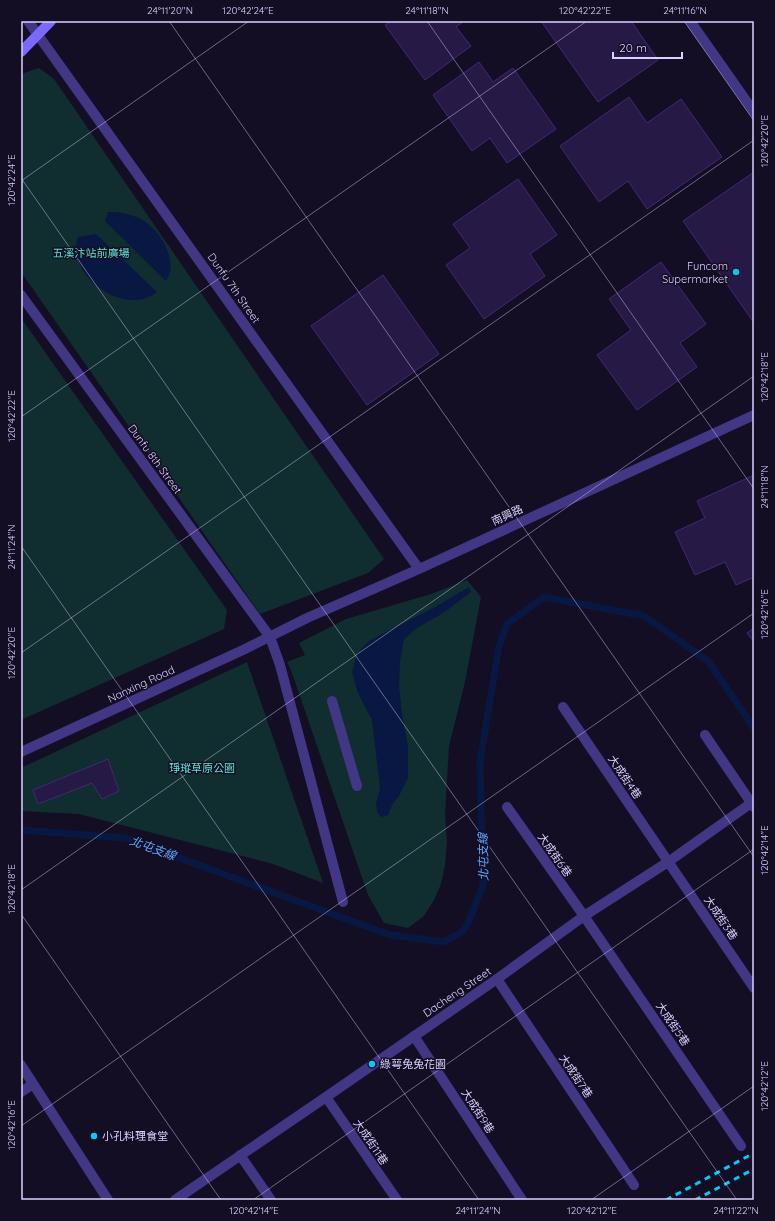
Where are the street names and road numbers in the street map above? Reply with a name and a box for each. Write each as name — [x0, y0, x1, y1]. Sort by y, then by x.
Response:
street label: Dunfu 7th Street — [205, 250, 264, 326]
street label: Dunfu 8th Street — [125, 421, 185, 497]
street label: 南興路 — [489, 502, 525, 528]
street label: Nanxing Road — [105, 662, 177, 706]
street label: 大成街4巷 — [605, 752, 645, 802]
street label: 大成街6巷 — [535, 831, 575, 879]
street label: 大成街3巷 — [701, 893, 741, 943]
street label: Dacheng Street — [420, 964, 494, 1020]
street label: 大成街5巷 — [653, 999, 693, 1049]
street label: 大成街7巷 — [556, 1052, 596, 1100]
street label: 大成街9巷 — [458, 1086, 498, 1136]
street label: 大成街11巷 — [351, 1116, 391, 1168]

